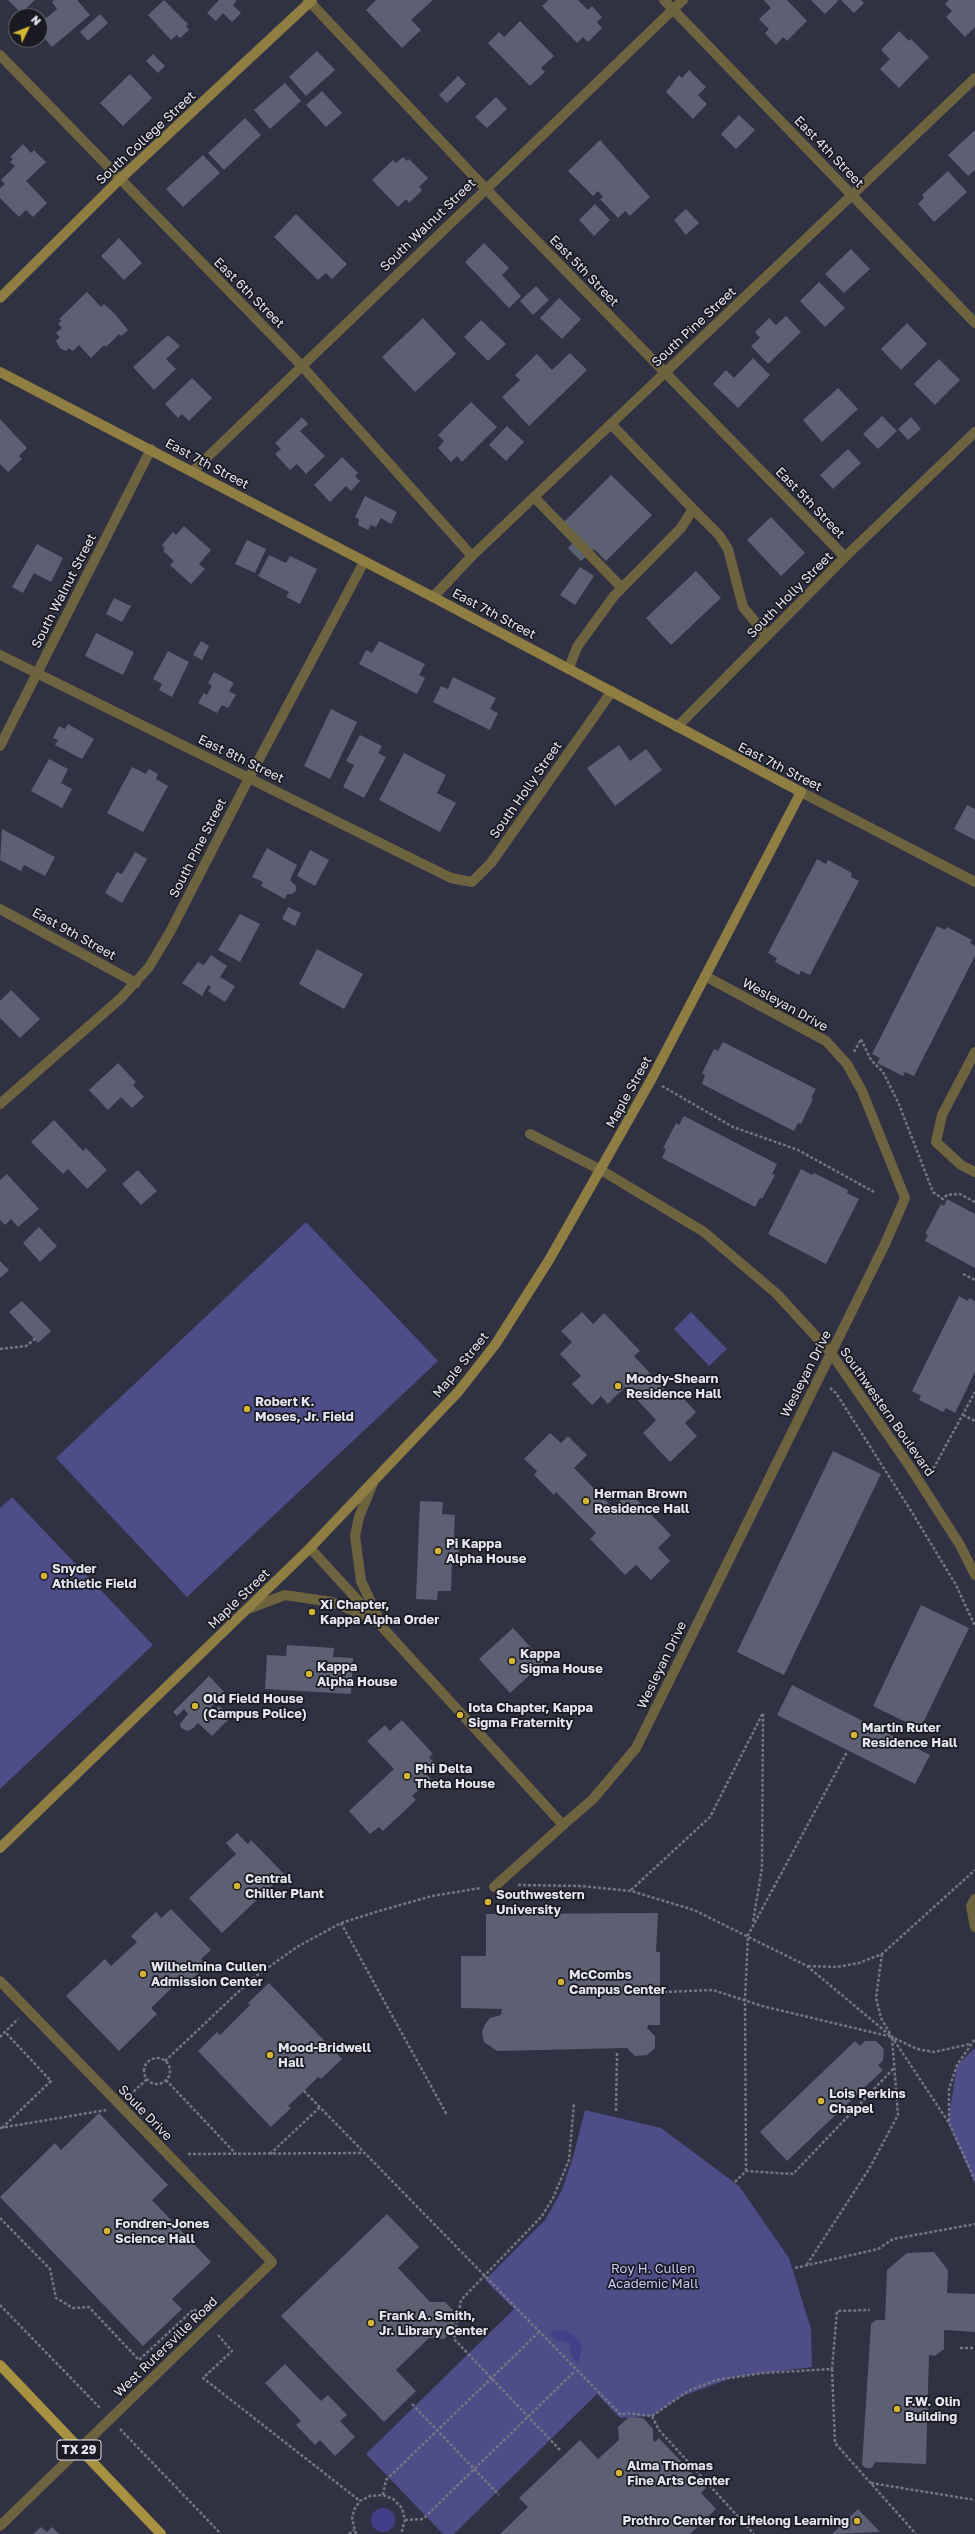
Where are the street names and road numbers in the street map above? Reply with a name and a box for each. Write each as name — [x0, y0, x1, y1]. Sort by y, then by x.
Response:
street label: South College Street — [93, 88, 199, 188]
street label: East 4th Street — [791, 113, 867, 191]
street label: South Walnut Street — [377, 175, 479, 275]
street label: East 5th Street — [546, 232, 622, 310]
street label: East 6th Street — [211, 255, 287, 331]
street label: South Pine Street — [649, 284, 739, 370]
street label: East 7th Street — [163, 435, 251, 493]
street label: East 5th Street — [772, 464, 848, 542]
street label: South Walnut Street — [28, 531, 100, 651]
street label: South Holly Street — [744, 549, 836, 641]
street label: East 7th Street — [450, 585, 538, 643]
street label: East 8th Street — [196, 732, 286, 786]
street label: South Holly Street — [487, 738, 565, 842]
street label: East 7th Street — [735, 739, 825, 795]
street label: South Pine Street — [166, 796, 230, 900]
street label: East 9th Street — [29, 905, 119, 963]
street label: Wesleyan Drive — [740, 975, 830, 1035]
street label: Maple Street — [603, 1053, 655, 1131]
street label: Wesleyan Drive — [777, 1328, 835, 1420]
street label: Maple Street — [430, 1329, 492, 1401]
street label: Southwestern Boulevard — [837, 1345, 937, 1479]
street label: Maple Street — [205, 1566, 273, 1632]
street label: Wesleyan Drive — [634, 1619, 690, 1711]
street label: Soule Drive — [115, 2082, 175, 2144]
street label: West Rutersville Road — [111, 2294, 221, 2400]
road number: TX 29 — [57, 2440, 101, 2460]

